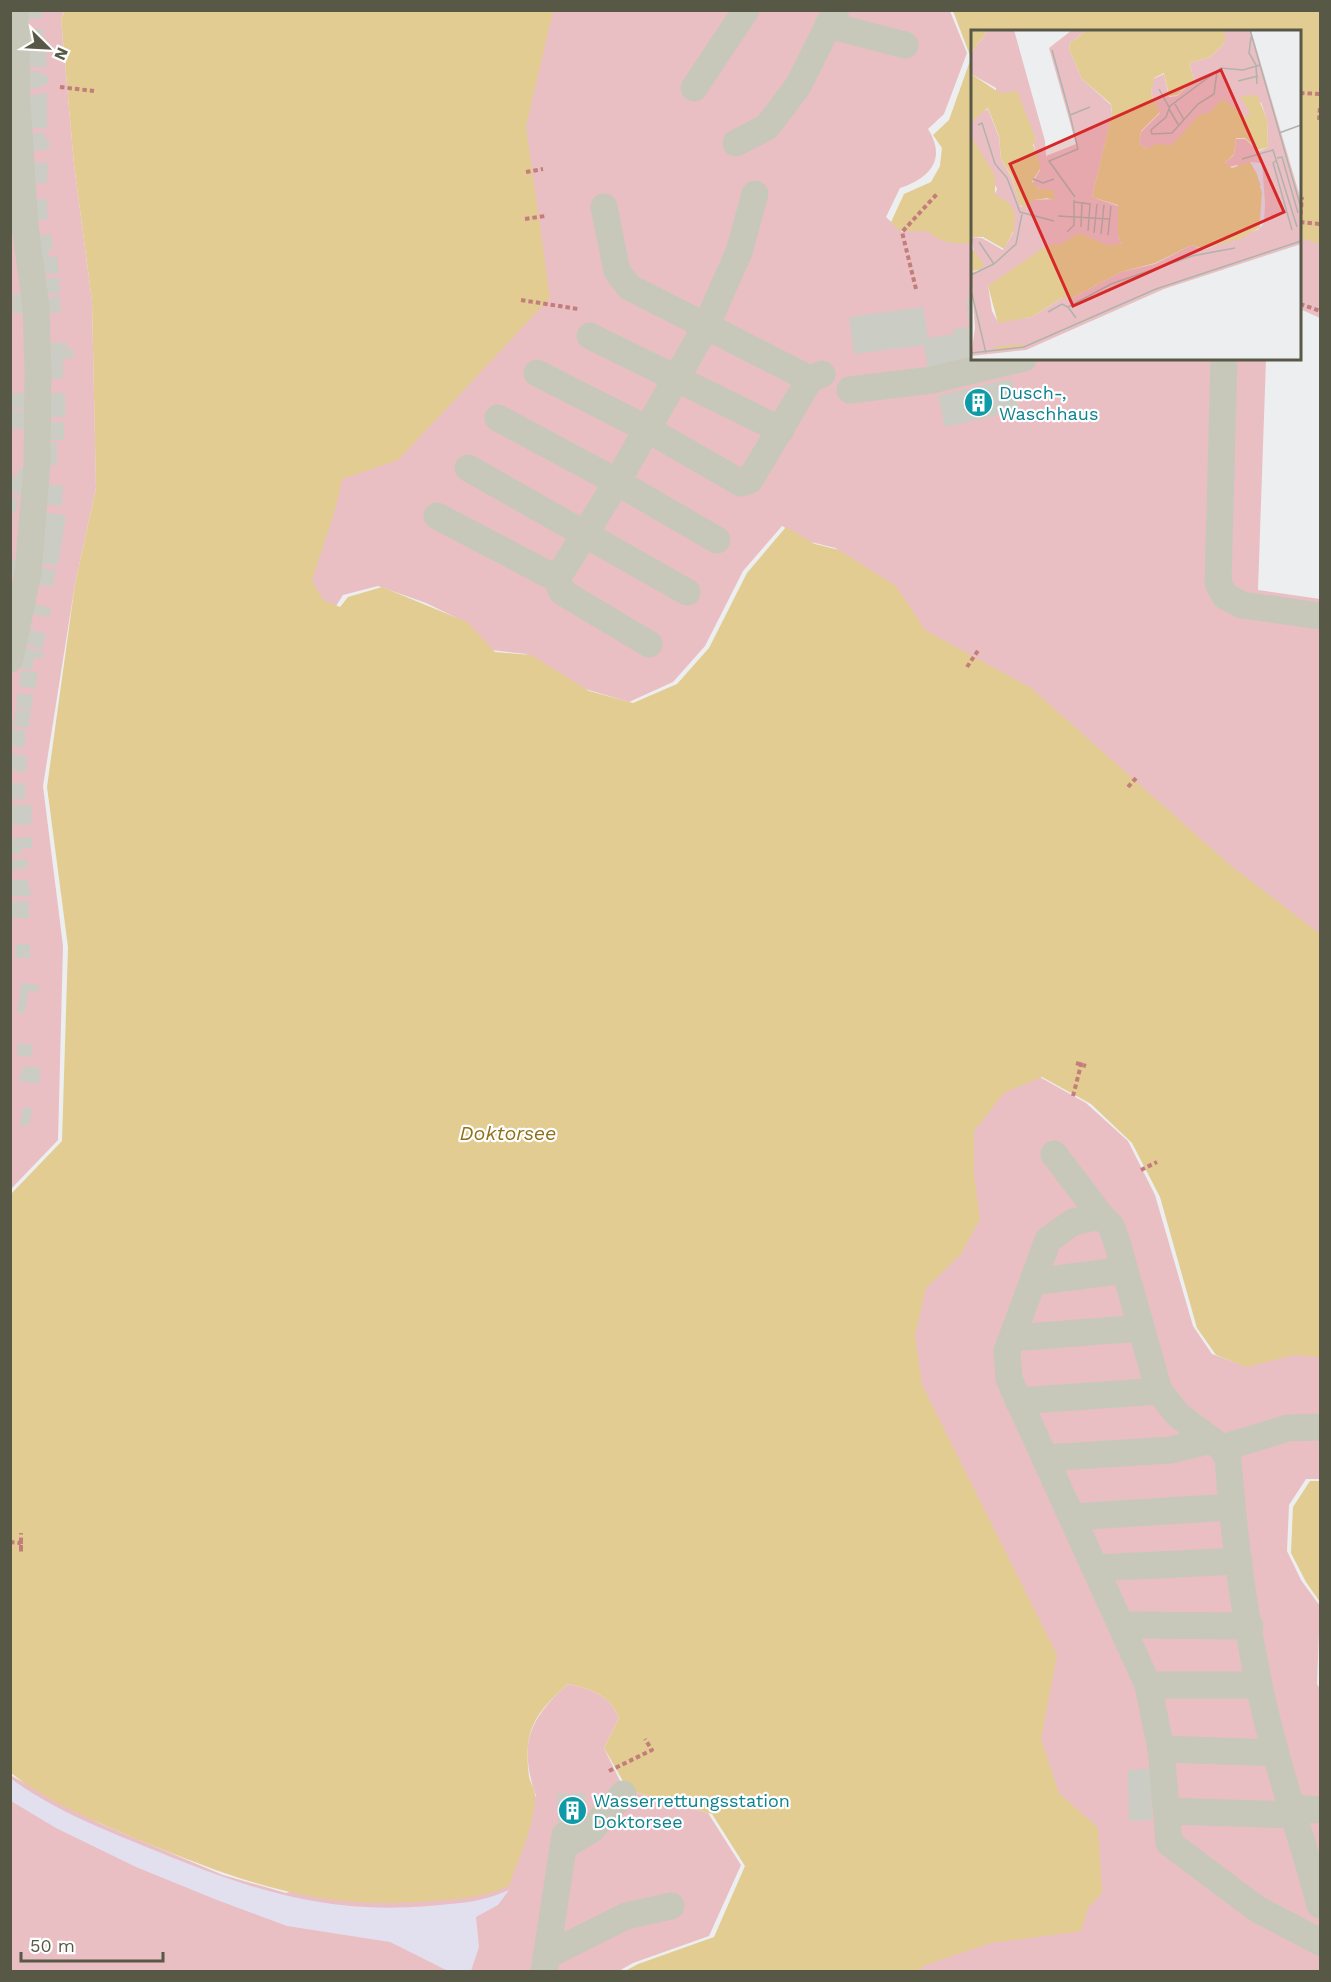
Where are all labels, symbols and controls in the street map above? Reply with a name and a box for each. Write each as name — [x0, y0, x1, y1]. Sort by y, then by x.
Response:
north arrow — [18, 18, 78, 78]
inset map — [971, 30, 1301, 360]
text: N — [50, 45, 72, 63]
place label: Dusch-, Waschhaus — [999, 382, 1098, 424]
building icon: Dusch-, Waschhaus — [962, 387, 994, 419]
water label: Doktorsee — [459, 1121, 557, 1145]
place label: Wasserrettungsstation Doktorsee — [593, 1790, 790, 1832]
building icon: Wasserrettungsstation Doktorsee — [556, 1795, 588, 1827]
scale bar — [21, 1925, 164, 1963]
text: 50 m — [30, 1935, 75, 1956]

